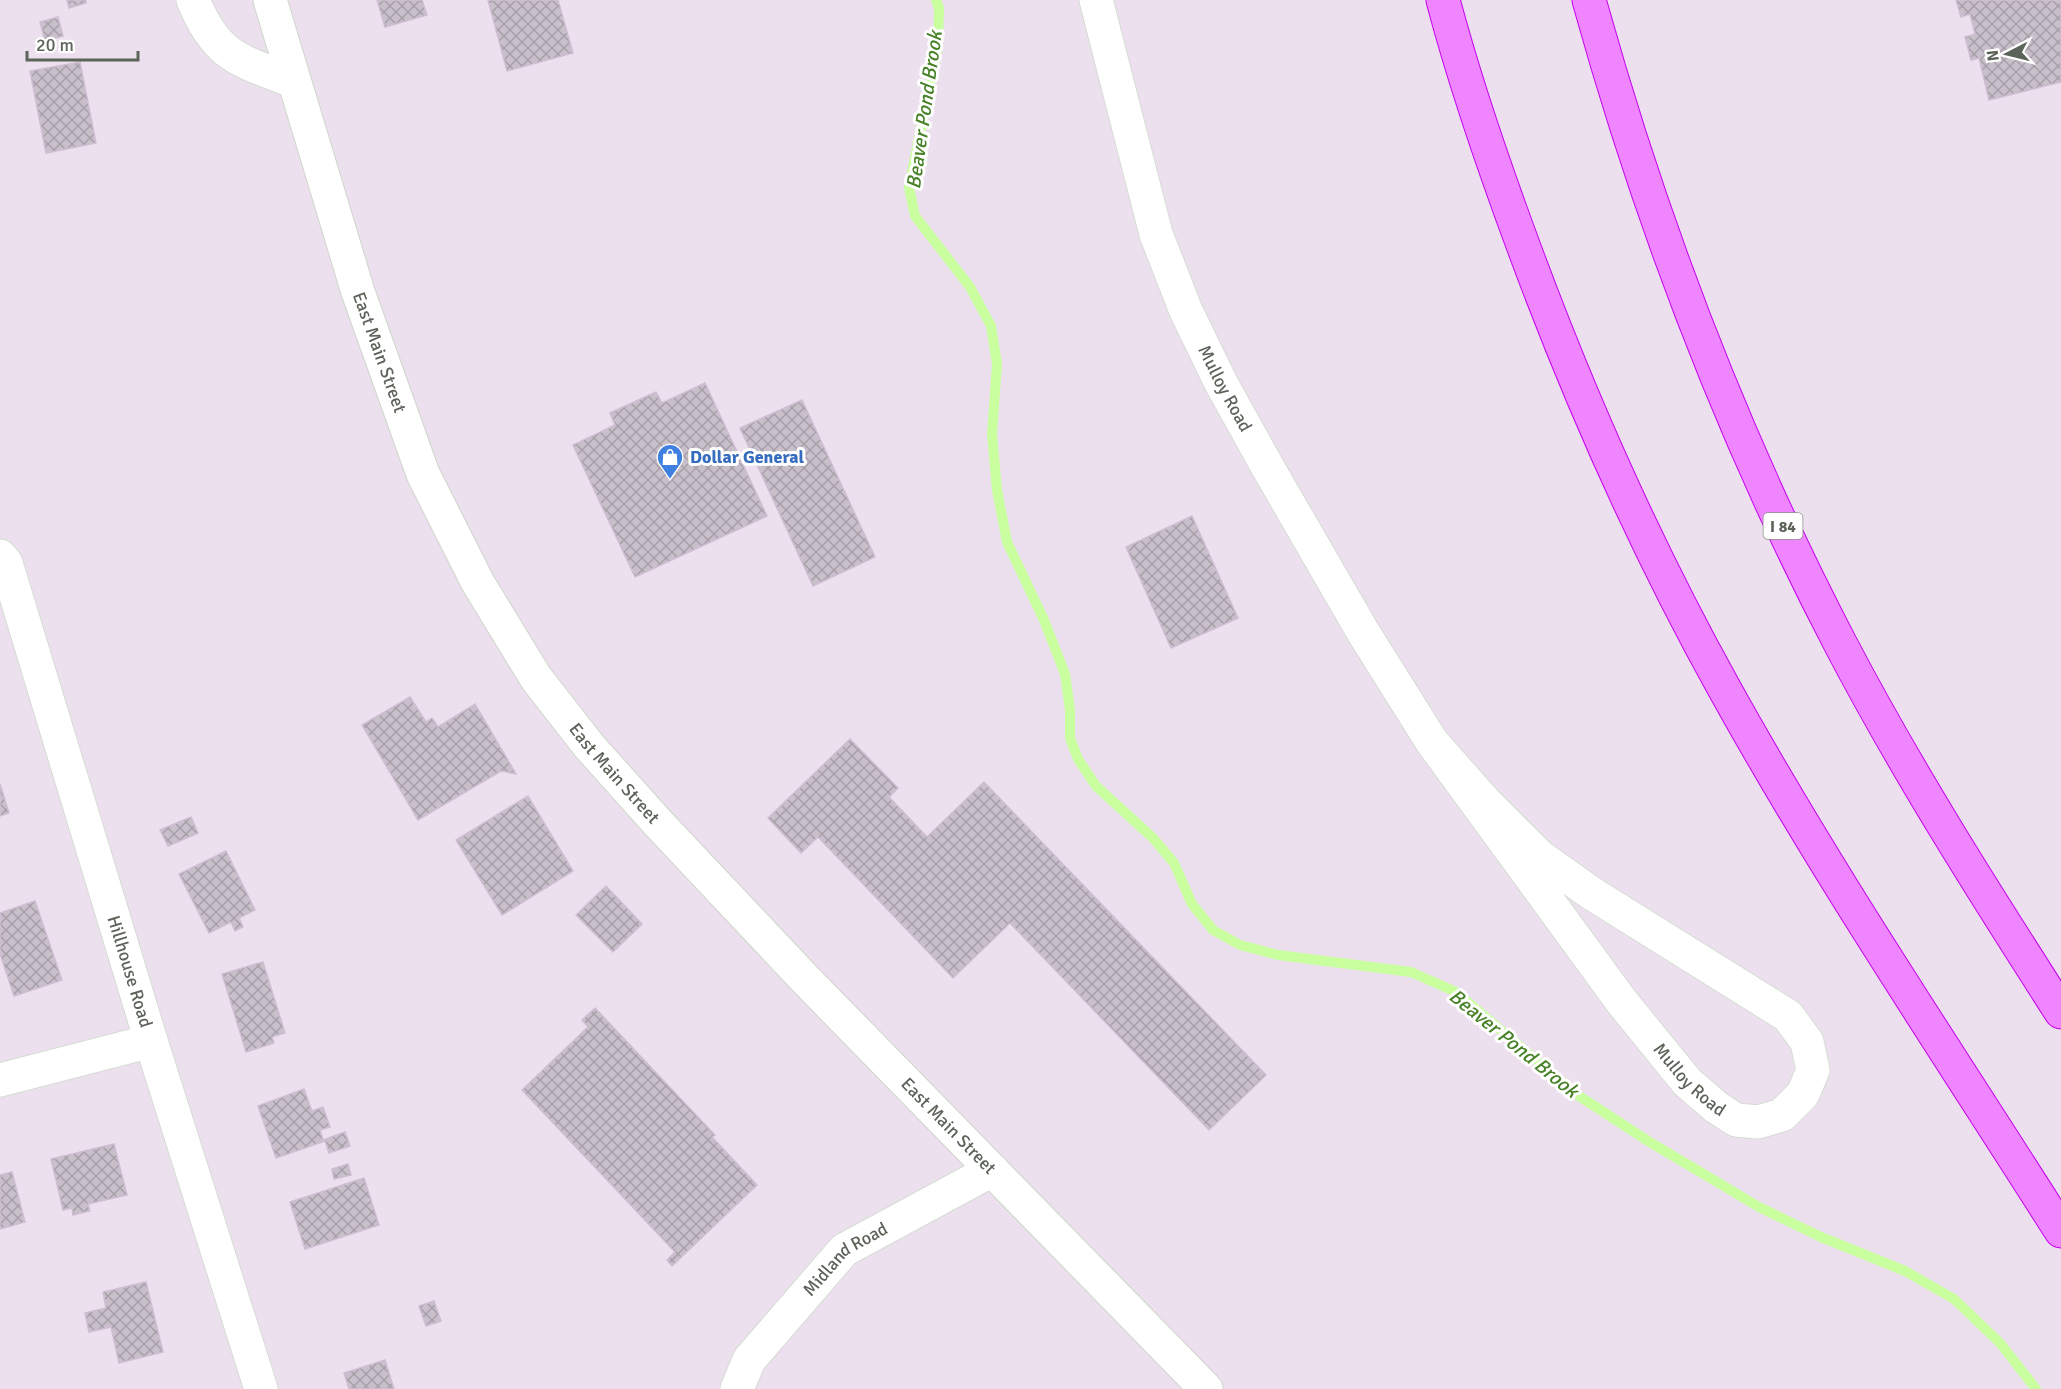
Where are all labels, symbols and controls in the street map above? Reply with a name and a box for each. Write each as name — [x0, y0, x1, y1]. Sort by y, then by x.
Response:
scale bar — [27, 24, 138, 62]
north arrow — [1977, 24, 2037, 84]
water label: Beaver Pond Brook — [901, 28, 948, 191]
text: 20 m — [36, 34, 74, 56]
text: N — [1983, 49, 2004, 62]
street label: East Main Street — [348, 289, 411, 416]
street label: Mulloy Road — [1193, 342, 1257, 436]
shop icon: Dollar General — [655, 442, 685, 480]
place label: Dollar General — [690, 446, 805, 468]
road number: I 84 — [1764, 513, 1802, 539]
street label: East Main Street — [564, 719, 664, 828]
street label: Hillhouse Road — [103, 913, 157, 1030]
water label: Beaver Pond Brook — [1444, 984, 1585, 1104]
street label: Mulloy Road — [1649, 1038, 1730, 1121]
street label: East Main Street — [896, 1073, 1001, 1179]
street label: Midland Road — [798, 1218, 891, 1301]

